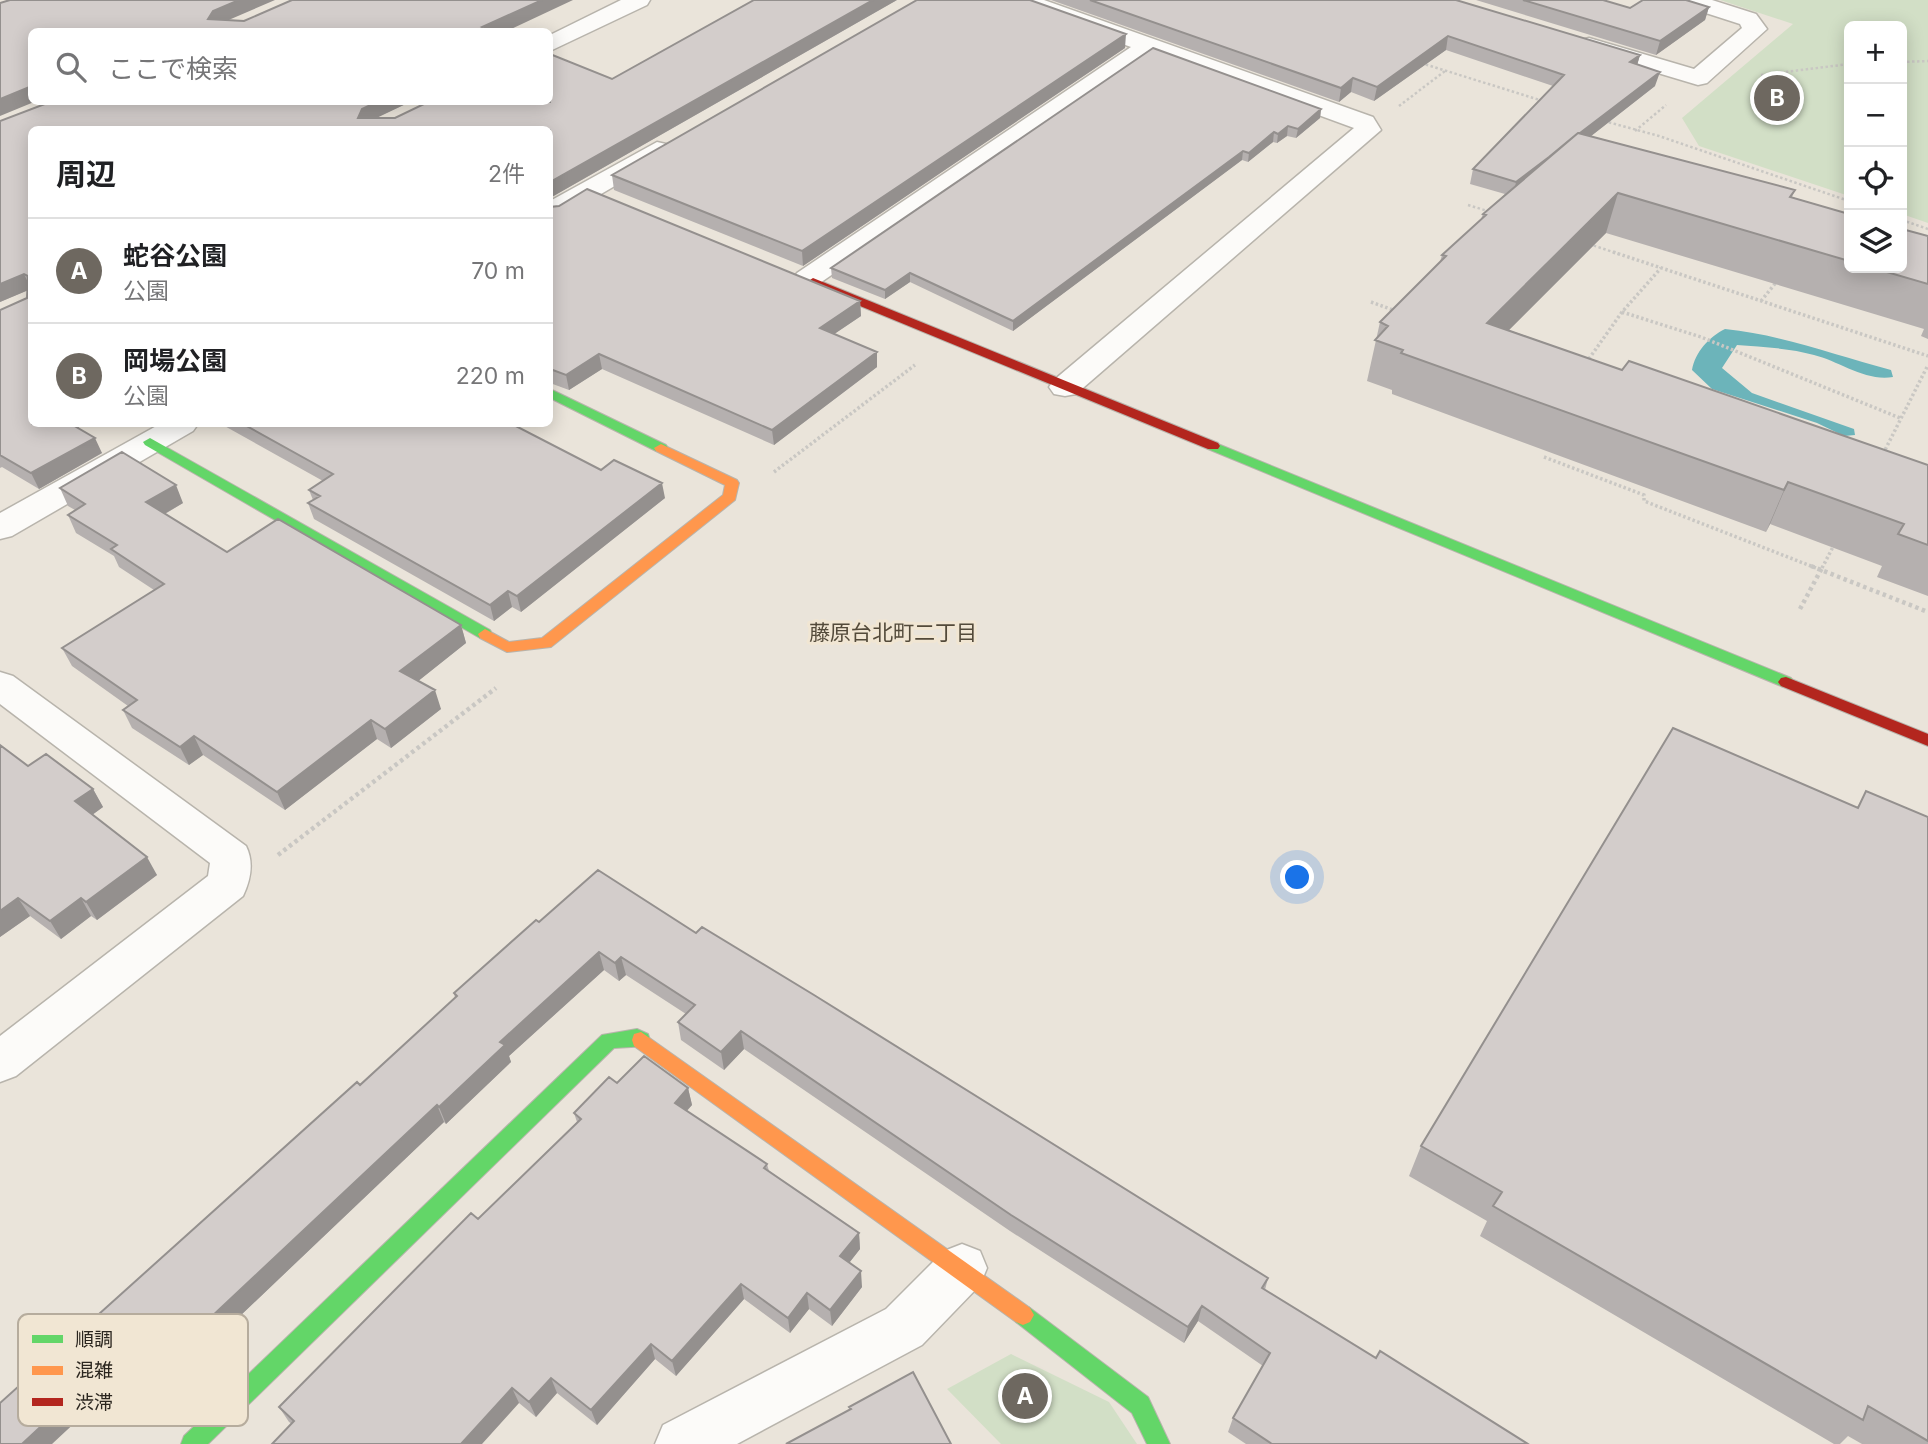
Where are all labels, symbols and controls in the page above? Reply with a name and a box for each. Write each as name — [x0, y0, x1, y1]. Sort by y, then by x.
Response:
map controls — [1844, 21, 1907, 273]
button: + — [1844, 21, 1907, 84]
search box — [28, 28, 553, 105]
icon: search — [52, 48, 90, 86]
text: ここで検索 — [108, 53, 238, 84]
pin: B — [1754, 72, 1800, 124]
button: − — [1844, 84, 1907, 147]
button: locate — [1844, 147, 1907, 210]
text: 周辺 — [56, 156, 116, 192]
text: 2件 — [488, 160, 525, 188]
button: layers — [1844, 210, 1907, 273]
text: 蛇谷公園 — [123, 240, 227, 271]
text: A — [70, 257, 88, 285]
text: 70 m — [471, 257, 525, 285]
text: 公園 — [123, 277, 169, 305]
text: 岡場公園 — [123, 345, 227, 376]
text: B — [71, 362, 87, 390]
text: 220 m — [456, 362, 525, 390]
text: 公園 — [123, 382, 169, 410]
district label: 藤原台北町二丁目 — [809, 620, 977, 645]
your location — [1280, 860, 1314, 894]
legend — [18, 1314, 248, 1426]
text: 順調 — [75, 1328, 113, 1351]
text: 混雑 — [75, 1359, 113, 1382]
pin: A — [1002, 1370, 1048, 1422]
text: 渋滞 — [75, 1391, 113, 1414]

